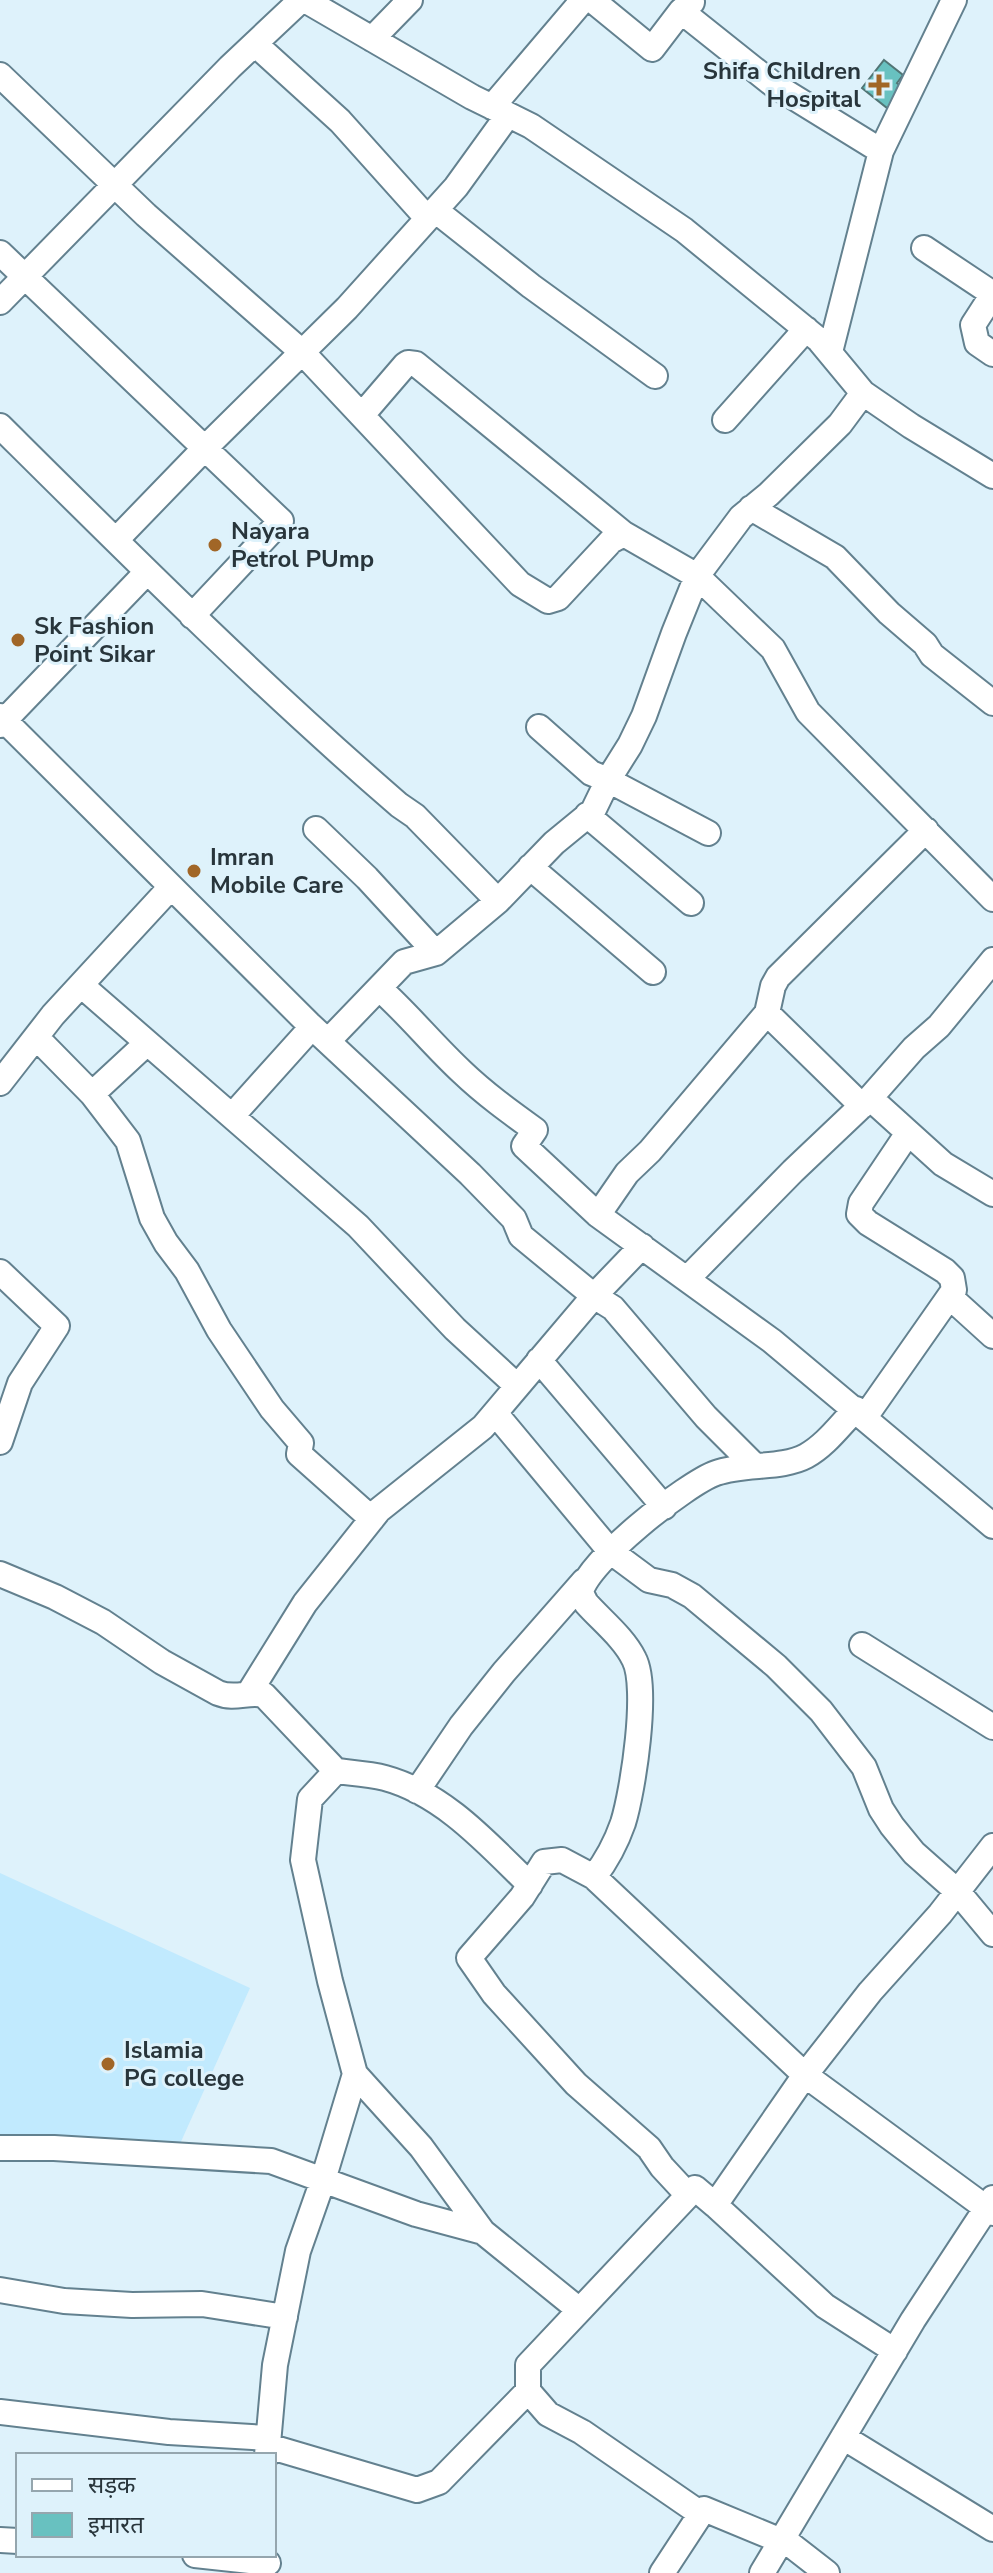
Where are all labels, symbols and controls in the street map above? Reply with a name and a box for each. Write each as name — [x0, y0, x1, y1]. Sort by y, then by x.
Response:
place label: Shifa Children Hospital — [703, 55, 861, 115]
marker: Shifa Children Hospital — [868, 74, 890, 96]
place label: Nayara Petrol PUmp — [231, 515, 374, 575]
marker: Nayara Petrol PUmp — [206, 536, 224, 554]
place label: Sk Fashion Point Sikar — [34, 610, 156, 670]
marker: Sk Fashion Point Sikar — [9, 631, 27, 649]
place label: Imran Mobile Care — [210, 841, 343, 901]
marker: Imran Mobile Care — [185, 862, 203, 880]
place label: Islamia PG college — [124, 2034, 244, 2094]
marker: Islamia PG college — [99, 2055, 117, 2073]
legend — [16, 2453, 276, 2557]
text: सड़क — [88, 2469, 136, 2501]
text: इमारत — [88, 2509, 145, 2541]

